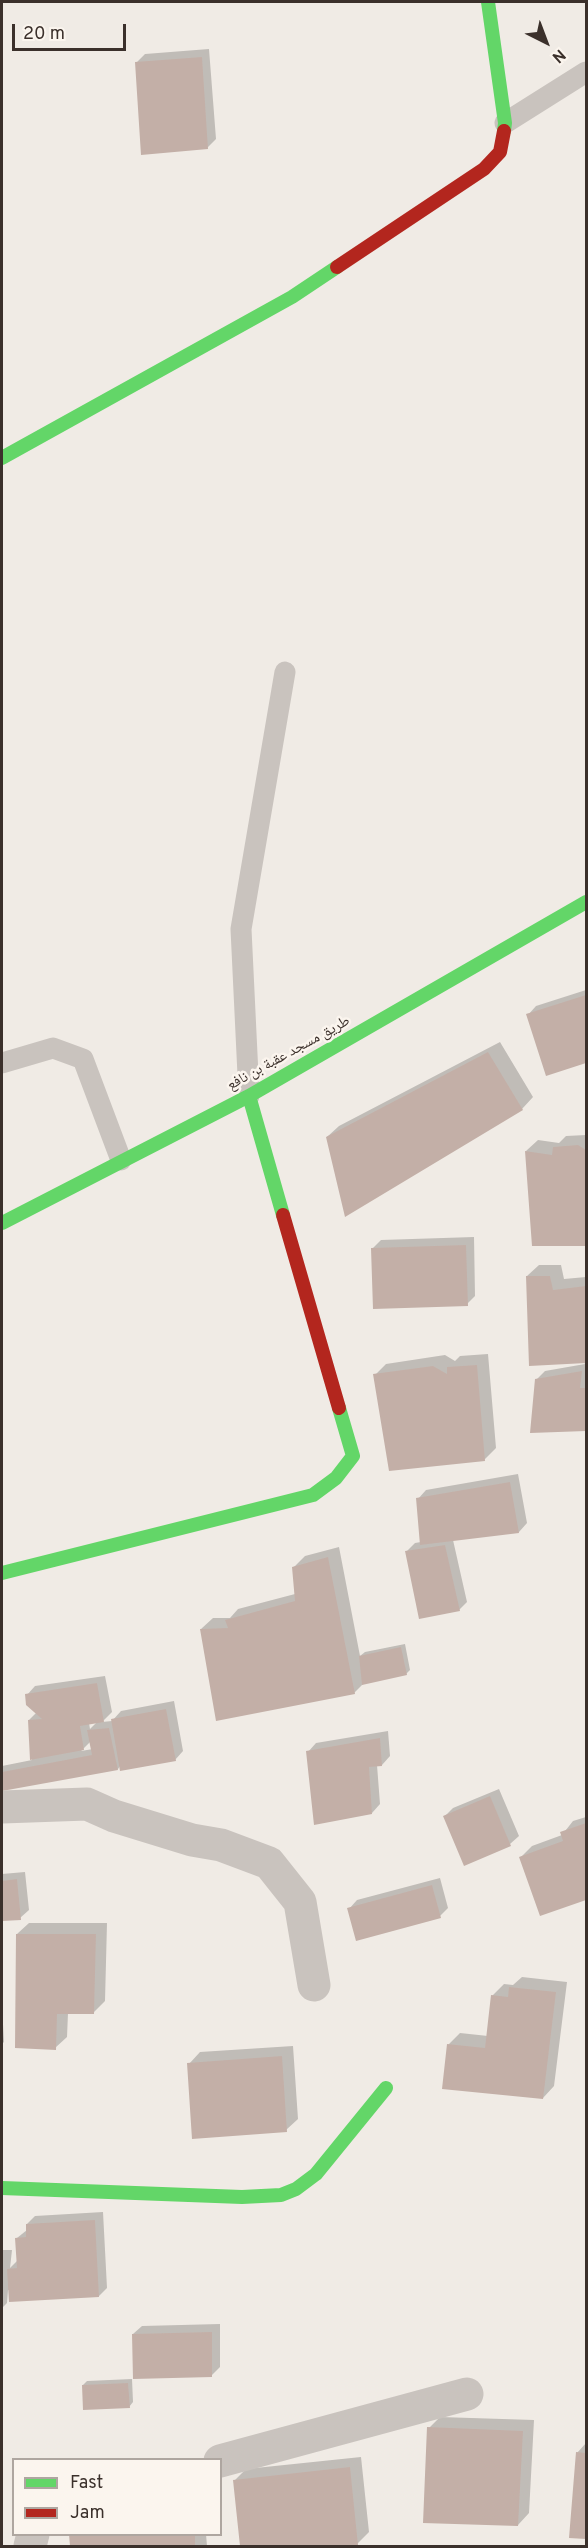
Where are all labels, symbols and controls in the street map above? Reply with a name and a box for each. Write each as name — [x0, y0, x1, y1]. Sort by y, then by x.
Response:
scale bar — [15, 12, 129, 50]
north arrow — [516, 12, 576, 72]
text: 20 m — [23, 23, 65, 46]
text: N — [547, 44, 569, 67]
street label: طريق مسجد عقبة بن نافع — [224, 1013, 354, 1095]
legend — [12, 2458, 222, 2536]
text: Fast — [70, 2472, 103, 2495]
text: Jam — [70, 2502, 105, 2525]

